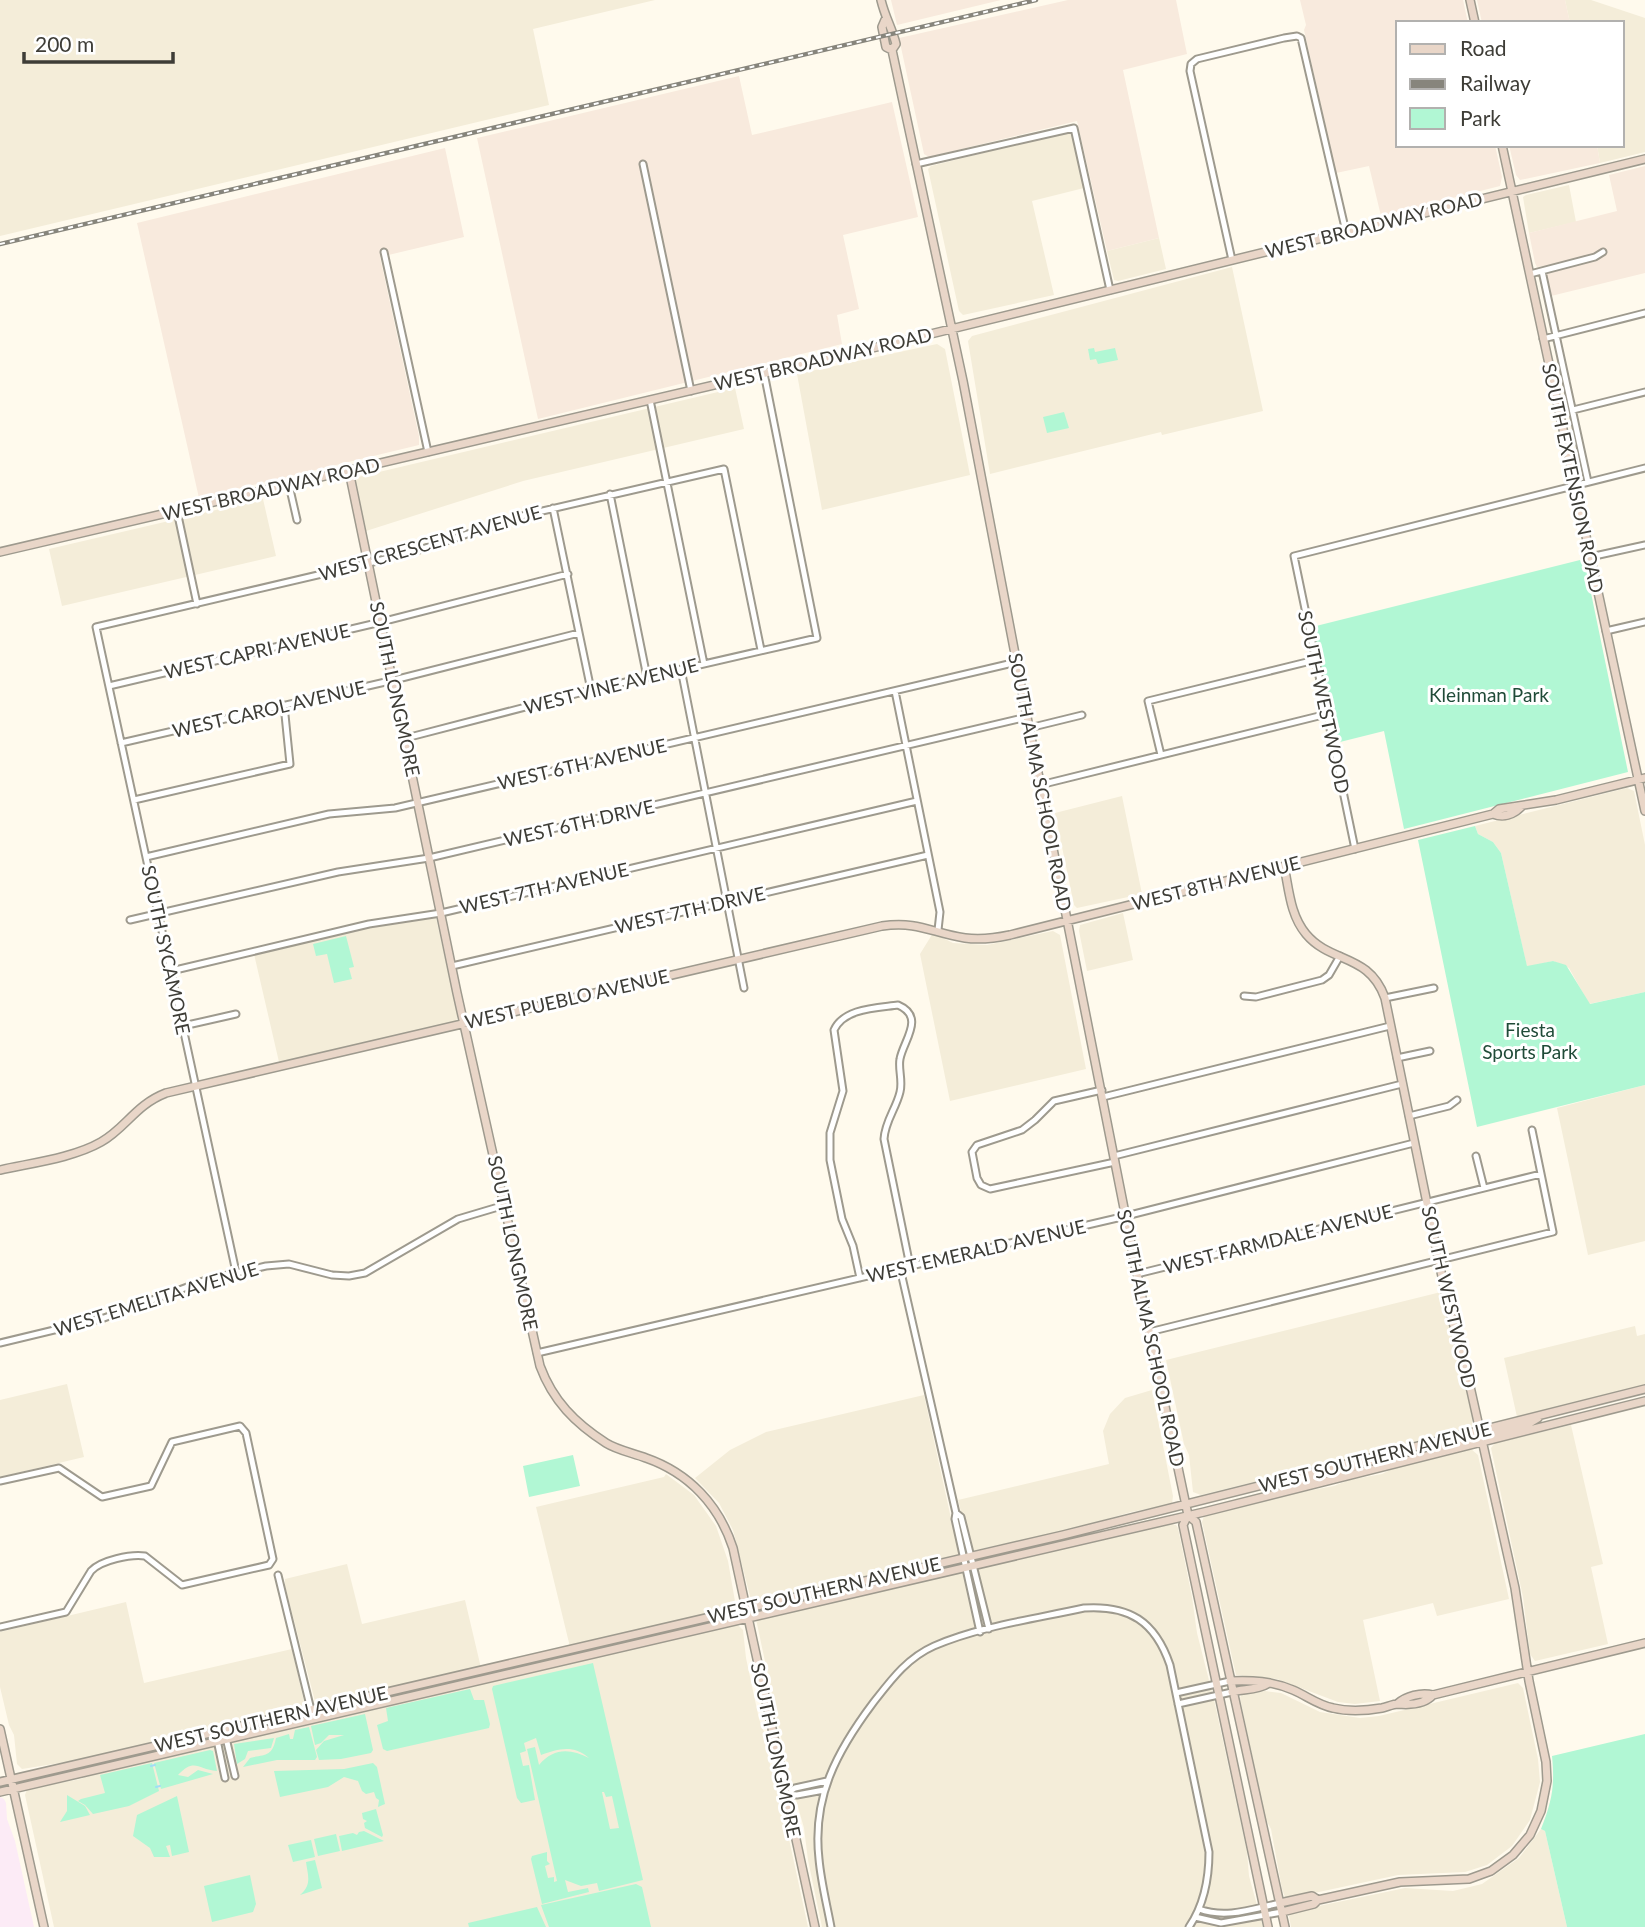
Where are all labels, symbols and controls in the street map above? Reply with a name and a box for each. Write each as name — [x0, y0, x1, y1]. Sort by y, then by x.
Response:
scale bar — [24, 21, 173, 65]
legend — [1396, 21, 1624, 147]
text: 200 m — [35, 31, 94, 56]
text: Road — [1460, 35, 1507, 60]
text: Railway — [1460, 70, 1531, 95]
text: Park — [1460, 105, 1501, 130]
street label: WEST BROADWAY ROAD — [1263, 186, 1485, 263]
street label: WEST BROADWAY ROAD — [712, 322, 934, 395]
street label: SOUTH EXTENSION ROAD — [1538, 361, 1609, 595]
street label: WEST BROADWAY ROAD — [160, 452, 382, 525]
street label: WEST CRESCENT AVENUE — [316, 500, 544, 585]
street label: SOUTH LONGMORE — [366, 599, 425, 779]
street label: SOUTH WESTWOOD — [1294, 608, 1355, 795]
street label: WEST CAPRI AVENUE — [162, 618, 352, 683]
street label: SOUTH ALMA SCHOOL ROAD — [1004, 651, 1077, 913]
street label: WEST VINE AVENUE — [521, 653, 700, 718]
street label: WEST CAROL AVENUE — [170, 675, 368, 742]
park label: Kleinman Park — [1429, 683, 1549, 706]
street label: WEST 6TH AVENUE — [495, 733, 669, 794]
street label: WEST 6TH DRIVE — [501, 794, 656, 851]
street label: WEST 8TH AVENUE — [1129, 850, 1302, 915]
street label: WEST 7TH AVENUE — [457, 857, 631, 918]
street label: SOUTH SYCAMORE — [137, 863, 196, 1037]
street label: WEST 7TH DRIVE — [612, 881, 767, 938]
street label: WEST PUEBLO AVENUE — [463, 964, 671, 1033]
park label: Fiesta Sports Park — [1482, 1018, 1578, 1063]
street label: SOUTH LONGMORE — [484, 1153, 543, 1333]
street label: WEST FARMDALE AVENUE — [1161, 1199, 1395, 1278]
street label: SOUTH WESTWOOD — [1417, 1204, 1482, 1390]
street label: SOUTH ALMA SCHOOL ROAD — [1113, 1207, 1190, 1469]
street label: WEST EMERALD AVENUE — [864, 1214, 1088, 1287]
street label: WEST EMELITA AVENUE — [51, 1256, 261, 1341]
street label: WEST SOUTHERN AVENUE — [1256, 1417, 1493, 1497]
street label: WEST SOUTHERN AVENUE — [705, 1551, 943, 1628]
street label: SOUTH LONGMORE — [747, 1660, 806, 1840]
street label: WEST SOUTHERN AVENUE — [152, 1680, 390, 1757]

